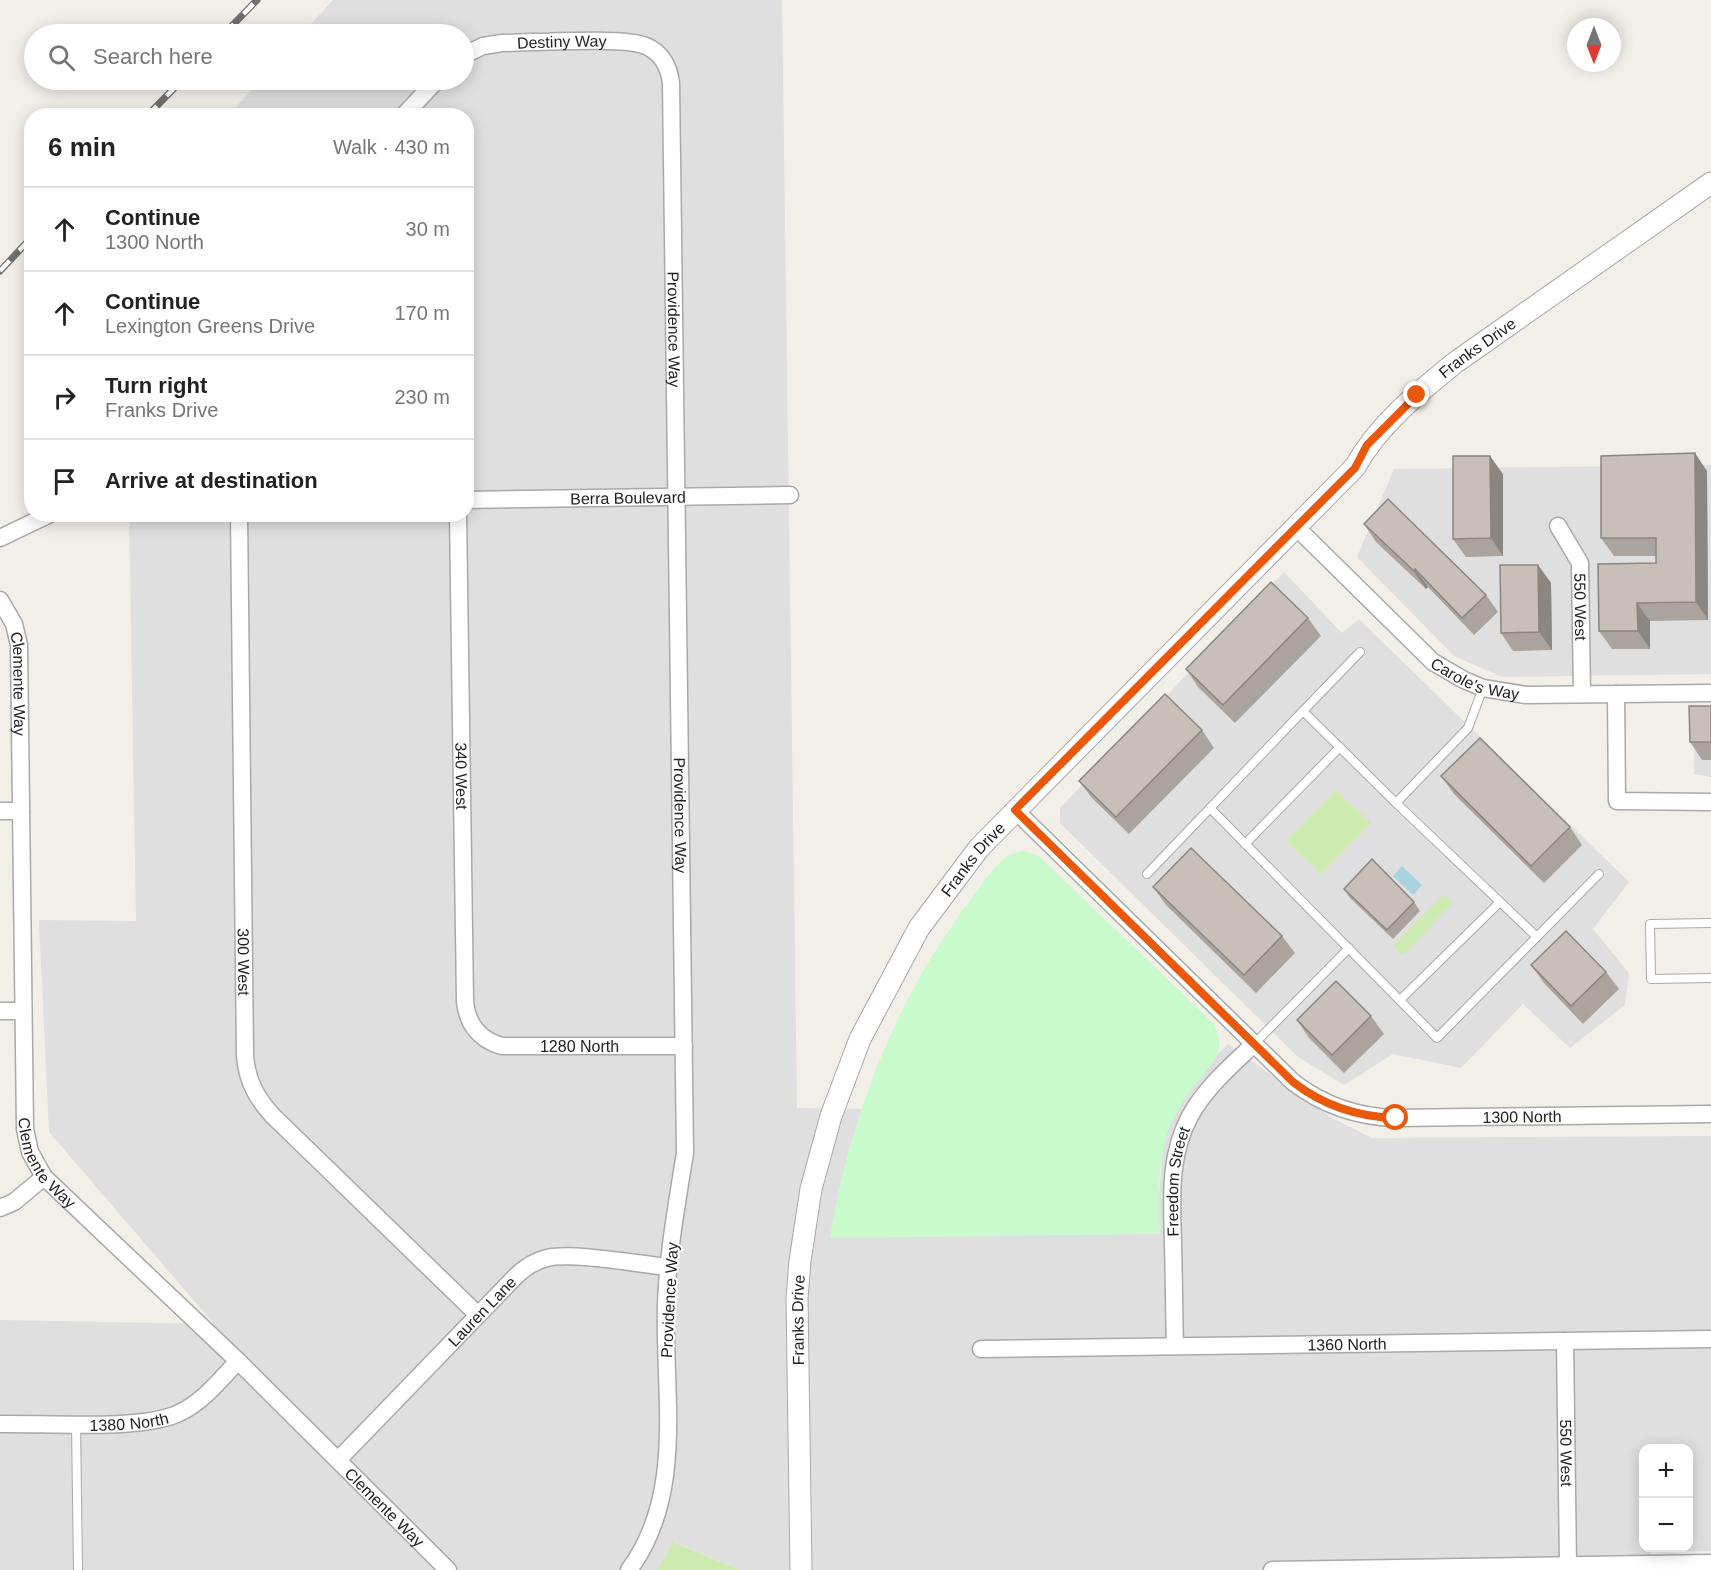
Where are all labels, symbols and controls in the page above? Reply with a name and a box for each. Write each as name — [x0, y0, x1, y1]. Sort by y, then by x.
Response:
north arrow — [1567, 18, 1621, 72]
search box — [24, 24, 474, 90]
street label: Destiny Way — [517, 33, 607, 52]
icon: search — [45, 41, 78, 74]
text: Search here — [93, 44, 213, 69]
text: 6 min — [48, 132, 116, 162]
text: Walk · 430 m — [333, 136, 450, 158]
text: Continue — [105, 205, 200, 230]
icon: ahead — [48, 213, 81, 246]
text: 30 m — [406, 218, 450, 240]
text: 1300 North — [105, 231, 204, 253]
street label: Providence Way — [664, 271, 683, 387]
text: Continue — [105, 289, 200, 314]
icon: ahead — [48, 297, 81, 330]
text: 170 m — [394, 302, 450, 324]
text: Lexington Greens Drive — [105, 315, 315, 337]
street label: Franks Drive — [1436, 315, 1519, 381]
text: Turn right — [105, 373, 207, 398]
icon: right — [48, 381, 81, 414]
route end — [1403, 381, 1429, 407]
text: 230 m — [394, 386, 450, 408]
text: Franks Drive — [105, 399, 218, 421]
icon: arrive — [48, 465, 81, 498]
text: Arrive at destination — [105, 468, 318, 493]
street label: Berra Boulevard — [570, 489, 686, 507]
street label: 550 West — [1571, 573, 1589, 641]
street label: Clemente Way — [7, 630, 28, 736]
street label: Carole's Way — [1428, 655, 1520, 703]
street label: 340 West — [452, 742, 470, 810]
street label: Providence Way — [671, 757, 689, 873]
street label: Franks Drive — [938, 819, 1008, 900]
street label: 300 West — [235, 928, 252, 996]
street label: 1280 North — [540, 1038, 619, 1055]
route start — [1382, 1104, 1408, 1130]
street label: 1300 North — [1482, 1108, 1562, 1126]
street label: Clemente Way — [16, 1117, 79, 1211]
street label: Freedom Street — [1164, 1124, 1193, 1237]
street label: Providence Way — [658, 1242, 681, 1358]
street label: Lauren Lane — [445, 1273, 520, 1350]
street label: Franks Drive — [789, 1274, 808, 1366]
street label: 1360 North — [1307, 1335, 1387, 1354]
street label: 1380 North — [89, 1409, 170, 1434]
street label: 550 West — [1557, 1419, 1575, 1487]
map controls — [1639, 1444, 1693, 1552]
button: + — [1639, 1444, 1693, 1498]
street label: Clemente Way — [341, 1465, 427, 1550]
button: − — [1639, 1498, 1693, 1552]

